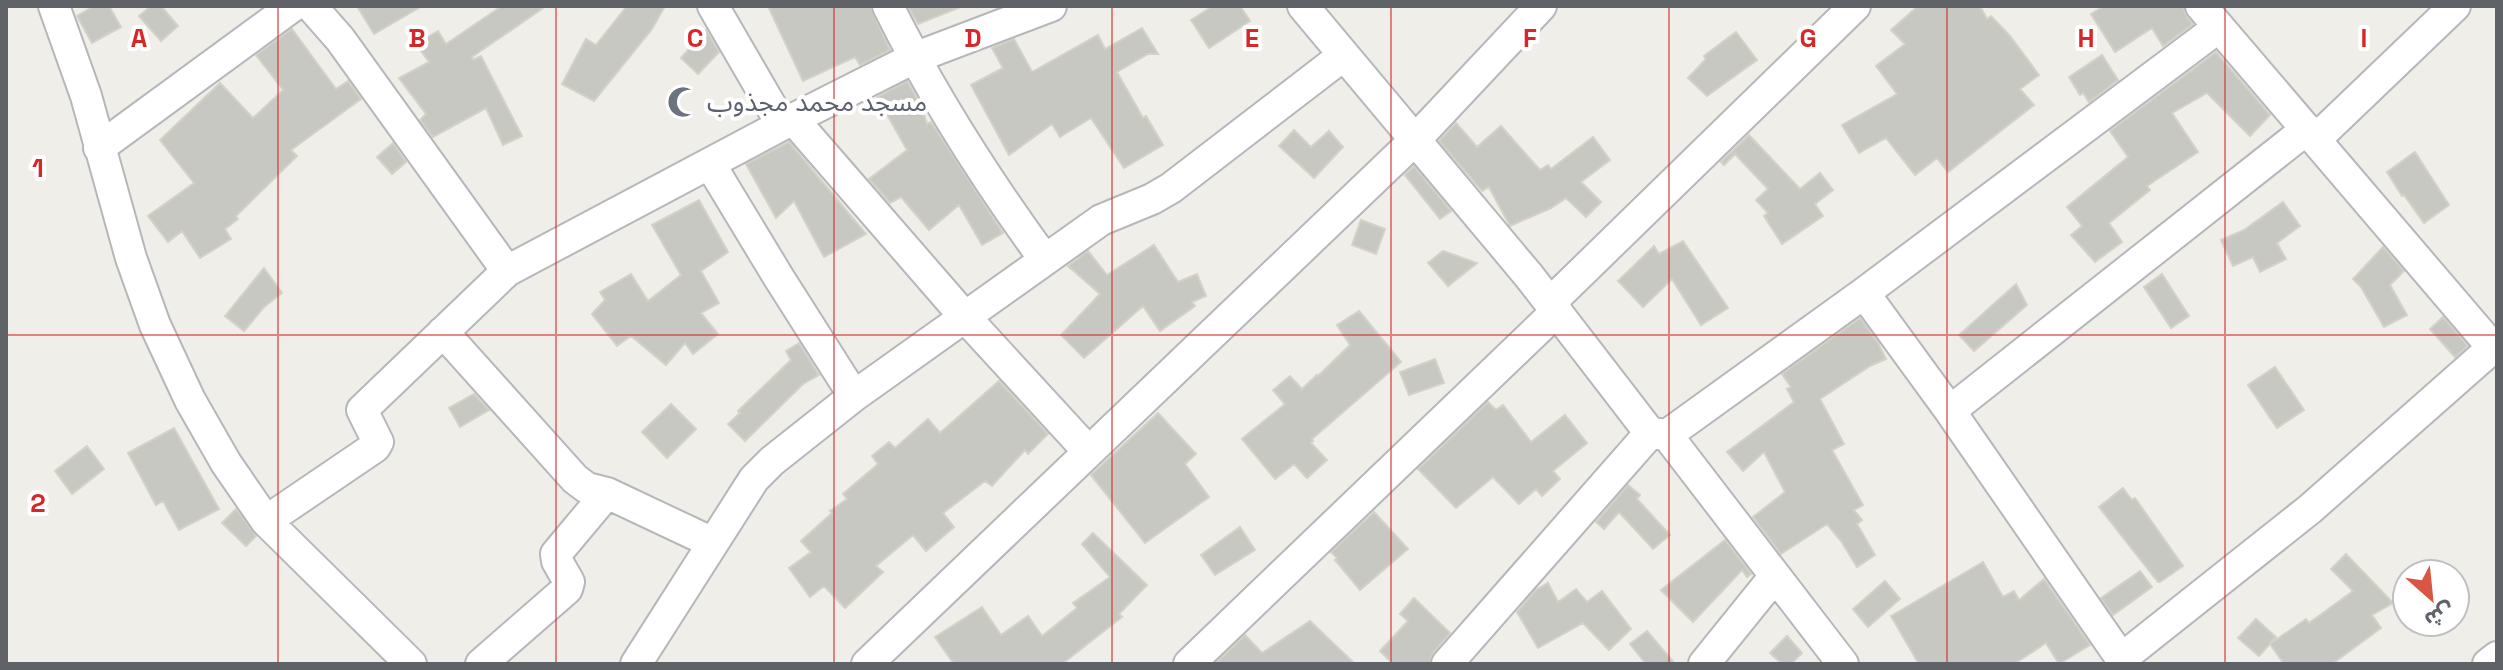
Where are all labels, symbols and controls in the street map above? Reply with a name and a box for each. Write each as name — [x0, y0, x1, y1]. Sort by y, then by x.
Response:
text: A — [131, 21, 148, 55]
text: B — [408, 21, 426, 55]
text: C — [687, 21, 703, 55]
text: D — [964, 21, 982, 55]
text: E — [1245, 21, 1259, 55]
text: F — [1523, 21, 1537, 55]
text: G — [1799, 21, 1817, 55]
text: H — [2077, 21, 2095, 55]
text: I — [2361, 21, 2367, 55]
mosque icon: مسجد محمد مجذوب — [666, 85, 700, 119]
place label: مسجد محمد مجذوب — [707, 85, 927, 119]
text: 1 — [32, 151, 44, 185]
text: 2 — [30, 486, 46, 520]
north arrow — [2391, 558, 2471, 638]
text: ش — [2420, 597, 2460, 635]

